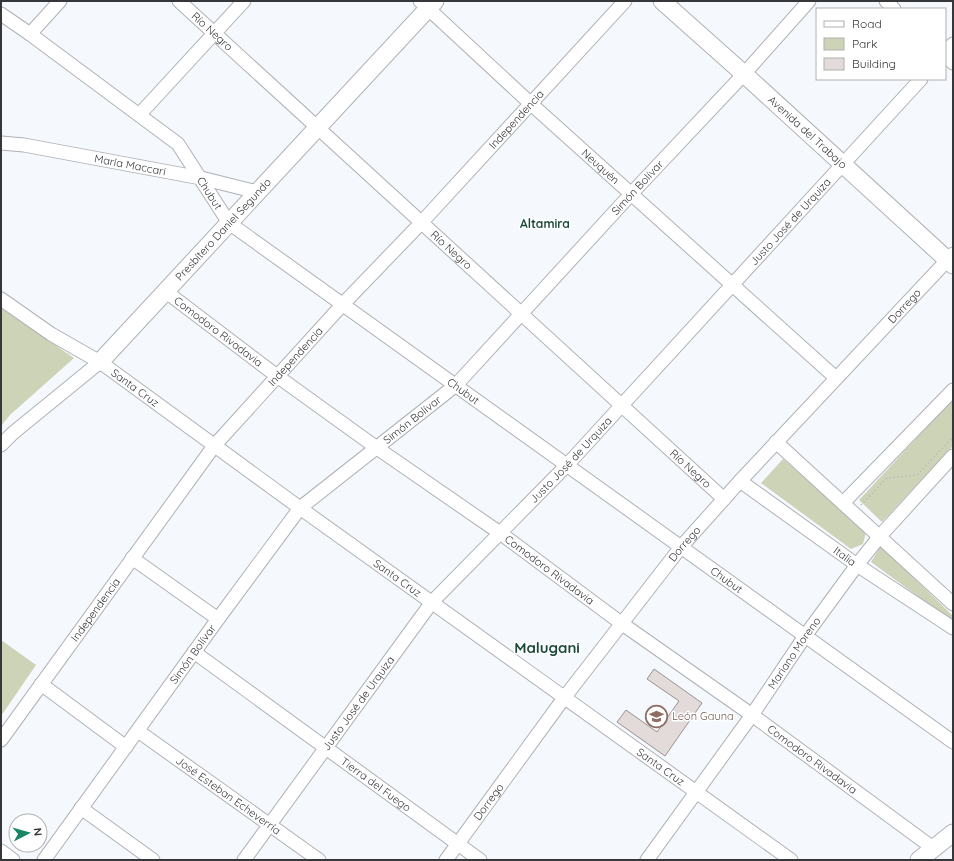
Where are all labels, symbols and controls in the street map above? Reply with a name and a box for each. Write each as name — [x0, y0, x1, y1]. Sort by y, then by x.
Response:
legend — [816, 8, 946, 80]
street label: Río Negro — [189, 9, 236, 54]
text: Road — [852, 16, 882, 31]
text: Park — [852, 36, 877, 51]
text: Building — [852, 56, 896, 71]
street label: Independencia — [486, 87, 547, 152]
street label: Avenida del Trabajo — [765, 93, 850, 172]
street label: Neuquén — [579, 146, 622, 187]
street label: María Maccari — [93, 151, 167, 178]
street label: Simón Bolívar — [608, 157, 667, 218]
street label: Chubut — [194, 174, 226, 212]
street label: Presbítero Daniel Segundo — [172, 175, 274, 283]
street label: Justo José de Urquiza — [747, 175, 834, 268]
district label: Altamira — [520, 216, 570, 231]
street label: Río Negro — [428, 228, 475, 273]
street label: Dorrego — [885, 285, 924, 326]
street label: Comodoro Rivadavia — [171, 293, 266, 370]
street label: Independencia — [265, 324, 326, 389]
street label: Santa Cruz — [109, 366, 162, 410]
street label: Chubut — [444, 375, 482, 407]
street label: Simón Bolívar — [380, 392, 445, 447]
street label: Justo José de Urquiza — [527, 414, 615, 506]
street label: Río Negro — [667, 446, 714, 491]
street label: Dorrego — [665, 523, 704, 564]
street label: Comodoro Rivadavia — [502, 532, 597, 608]
street label: Italia — [831, 543, 859, 569]
street label: Santa Cruz — [371, 556, 424, 600]
street label: Chubut — [708, 563, 746, 596]
street label: Independencia — [68, 575, 123, 644]
street label: Mariano Moreno — [765, 614, 824, 692]
street label: Simón Bolívar — [167, 621, 219, 687]
district label: Malugani — [514, 638, 580, 657]
street label: Justo José de Urquiza — [319, 653, 397, 753]
school or university icon: León Gauna — [644, 703, 670, 729]
place label: León Gauna — [672, 709, 734, 723]
street label: Comodoro Rivadavia — [765, 722, 860, 797]
street label: Santa Cruz — [634, 745, 687, 789]
street label: José Esteban Echeverría — [173, 753, 283, 837]
street label: Tierra del Fuego — [338, 754, 414, 815]
street label: Dorrego — [470, 780, 507, 823]
north arrow — [8, 813, 48, 853]
text: N — [31, 827, 45, 837]

